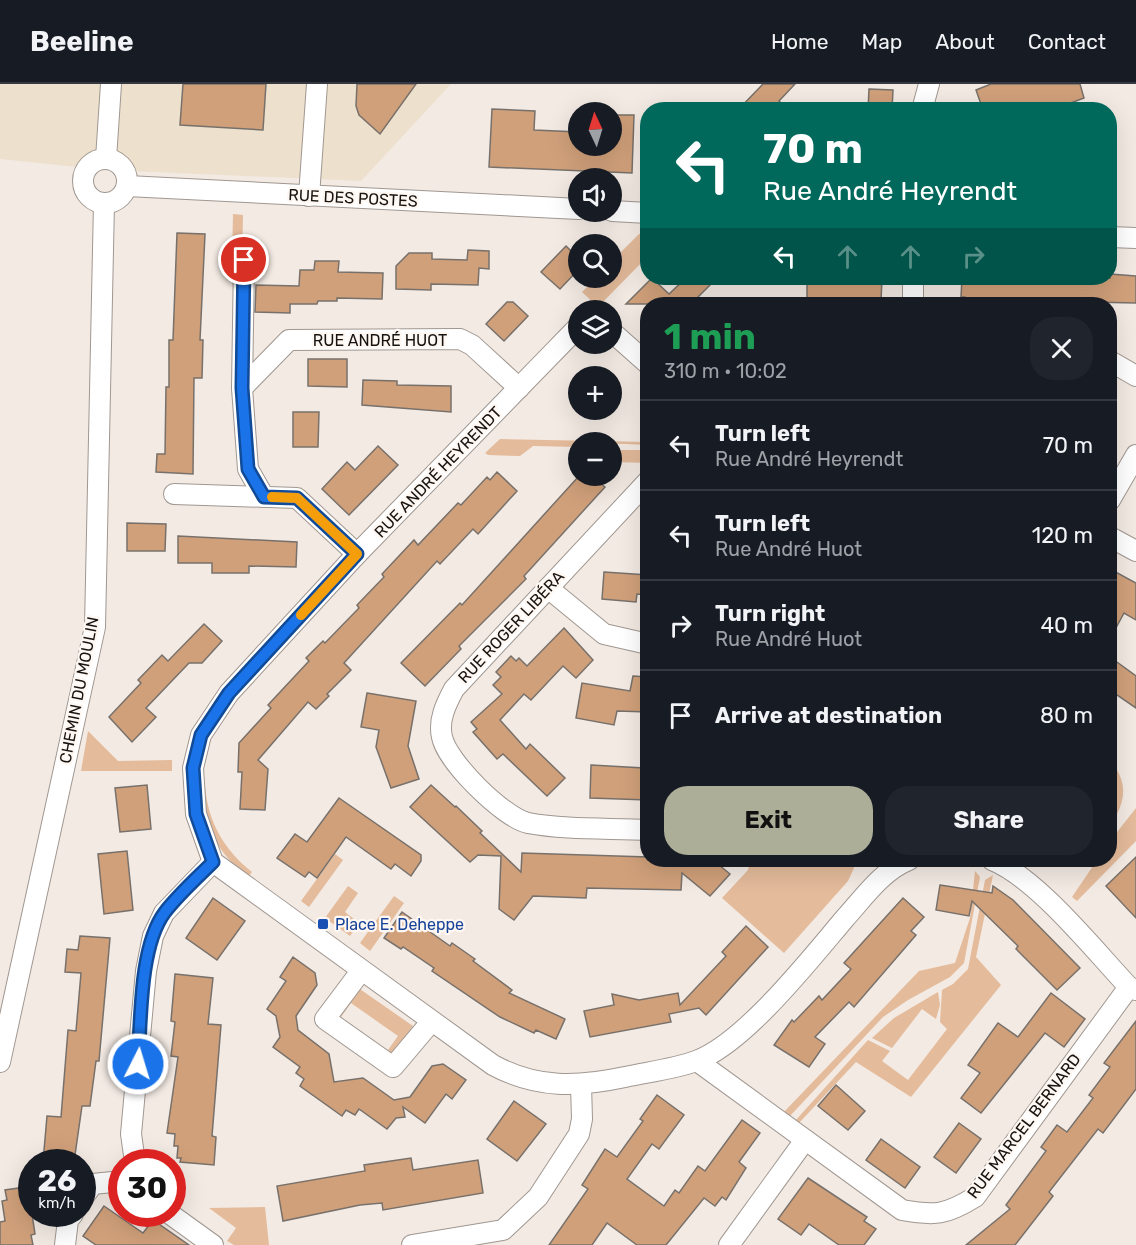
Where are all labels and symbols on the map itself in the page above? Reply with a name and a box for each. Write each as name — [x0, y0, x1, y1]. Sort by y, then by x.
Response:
north arrow — [568, 102, 622, 156]
street label: RUE DES POSTES — [288, 185, 418, 211]
pin — [218, 234, 269, 285]
street label: RUE ANDRÉ HUOT — [313, 331, 447, 350]
street label: RUE ANDRÉ HEYRENDT — [370, 403, 506, 541]
street label: RUE ROGER LIBÉRA — [454, 567, 568, 687]
street label: CHEMIN DU MOULIN — [55, 615, 103, 765]
place label: Place E. Deheppe — [335, 915, 464, 934]
marker: Place E. Deheppe — [316, 917, 330, 931]
position arrow — [106, 1032, 170, 1096]
street label: RUE MARCEL BERNARD — [963, 1050, 1085, 1202]
speed limit sign: 30 — [108, 1149, 186, 1227]

